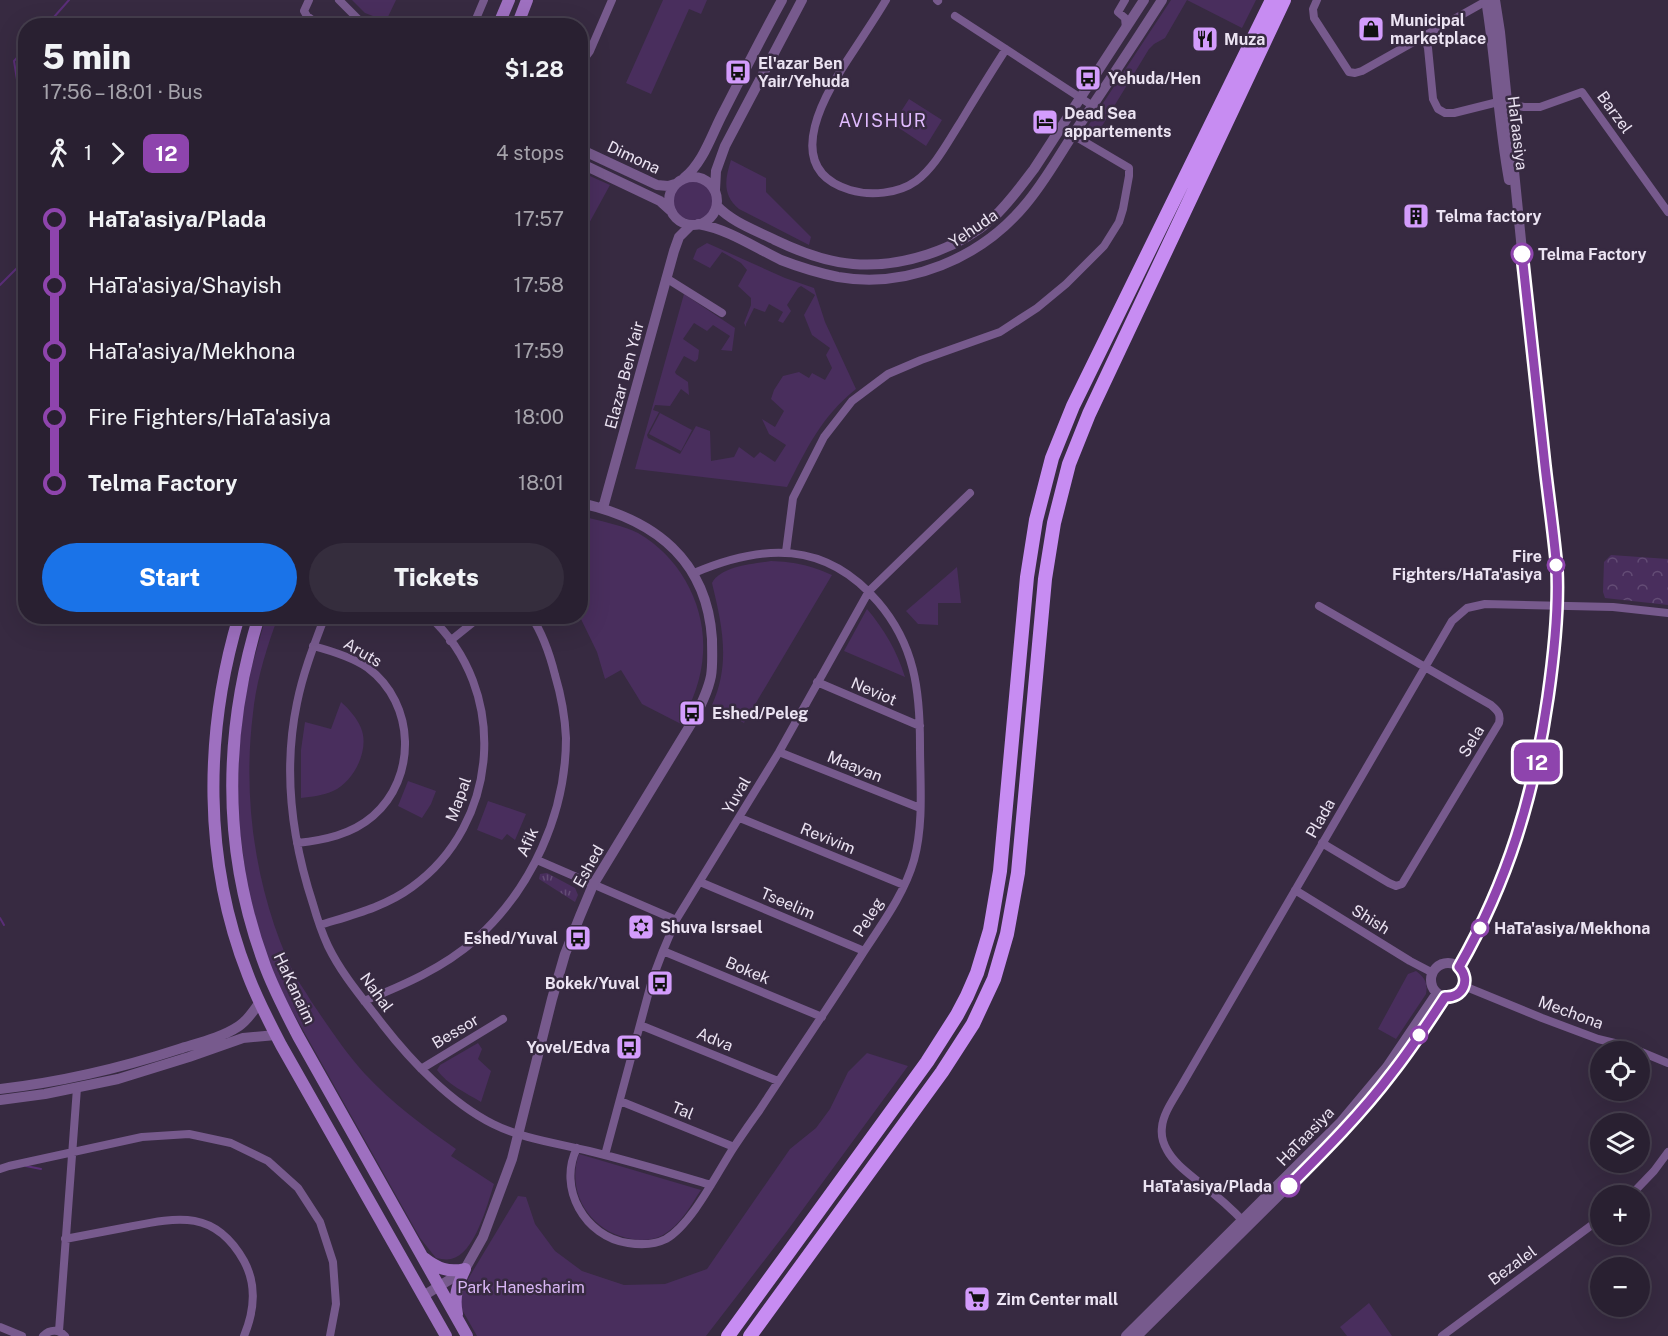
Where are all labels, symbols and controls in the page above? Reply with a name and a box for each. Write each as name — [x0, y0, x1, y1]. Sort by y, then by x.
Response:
place label: Municipal marketplace — [1390, 11, 1486, 48]
shop icon: Municipal marketplace — [1356, 14, 1386, 44]
restaurant icon: Muza — [1190, 24, 1220, 54]
place label: Muza — [1224, 30, 1265, 49]
text: 5 min — [42, 38, 131, 76]
place label: El'azar Ben Yair/Yehuda — [758, 54, 850, 91]
text: $1.28 — [505, 56, 564, 82]
bus stop icon: El'azar Ben Yair/Yehuda — [723, 57, 753, 87]
bus stop icon: Yehuda/Hen — [1073, 63, 1103, 93]
place label: Yehuda/Hen — [1108, 69, 1201, 88]
text: 17:56 – 18:01 · Bus — [42, 80, 203, 104]
street label: Barzel — [1593, 88, 1636, 137]
street label: HaTaasiya — [1504, 95, 1531, 171]
place label: Dead Sea appartements — [1064, 104, 1171, 141]
hotel icon: Dead Sea appartements — [1030, 107, 1060, 137]
district label: AVISHUR — [839, 110, 927, 131]
icon: walk — [42, 137, 75, 170]
icon: forward — [101, 137, 134, 170]
street label: Dimona — [604, 137, 663, 178]
text: 1 — [84, 141, 92, 165]
text: 12 — [155, 141, 177, 166]
text: 4 stops — [496, 141, 564, 165]
building icon: Telma factory — [1401, 201, 1431, 231]
street label: Yehuda — [945, 205, 1001, 252]
text: HaTa'asiya/Plada — [88, 206, 266, 232]
text: 17:57 — [515, 207, 564, 231]
place label: Telma factory — [1436, 207, 1541, 226]
marker: Telma Factory — [1511, 243, 1533, 265]
place label: Telma Factory — [1538, 245, 1647, 264]
text: HaTa'asiya/Shayish — [88, 272, 282, 298]
text: 17:58 — [514, 273, 564, 297]
street label: Elazar Ben Yair — [601, 319, 648, 431]
text: HaTa'asiya/Mekhona — [88, 338, 296, 364]
text: 17:59 — [514, 339, 564, 363]
text: Fire Fighters/HaTa'asiya — [88, 404, 331, 430]
text: 18:00 — [514, 405, 564, 429]
text: Telma Factory — [88, 470, 237, 496]
text: 18:01 — [518, 471, 564, 495]
button: Start — [42, 543, 297, 612]
button: Tickets — [309, 543, 564, 612]
place label: Fire Fighters/HaTa'asiya — [1392, 547, 1542, 584]
marker: Fire Fighters/HaTa'asiya — [1547, 556, 1565, 574]
street label: Aruts — [340, 634, 385, 671]
street label: Neviot — [848, 673, 900, 710]
bus stop icon: Eshed/Peleg — [677, 698, 707, 728]
place label: Eshed/Peleg — [712, 704, 808, 723]
street label: Sela — [1455, 722, 1488, 760]
line badge: 12 — [1510, 742, 1564, 782]
street label: Maayan — [824, 747, 885, 786]
text: 12 — [1526, 750, 1548, 775]
street label: Yuval — [718, 773, 755, 817]
street label: Mapal — [442, 774, 475, 824]
street label: Plada — [1302, 795, 1339, 841]
street label: Revivim — [798, 819, 858, 858]
street label: Afik — [513, 825, 542, 860]
street label: Eshed — [569, 842, 608, 891]
street label: Tseelim — [758, 884, 818, 923]
street label: Peleg — [849, 894, 888, 940]
street label: Shish — [1348, 900, 1393, 938]
synagogue icon: Shuva Isrsael — [626, 912, 656, 942]
place label: Shuva Isrsael — [660, 918, 763, 937]
marker: HaTa'asiya/Mekhona — [1471, 919, 1489, 937]
place label: HaTa'asiya/Mekhona — [1494, 919, 1650, 938]
bus stop icon: Eshed/Yuval — [563, 923, 593, 953]
place label: Eshed/Yuval — [463, 929, 558, 948]
street label: HaKanaim — [270, 949, 319, 1027]
street label: Bokek — [723, 953, 773, 988]
bus stop icon: Bokek/Yuval — [645, 968, 675, 998]
street label: Nahal — [356, 969, 397, 1016]
place label: Bokek/Yuval — [545, 974, 640, 993]
street label: Mechona — [1536, 992, 1606, 1033]
street label: Bessor — [428, 1010, 482, 1053]
street label: Adva — [694, 1024, 736, 1055]
unlabelled marker — [1410, 1026, 1428, 1044]
bus stop icon: Yovel/Edva — [614, 1032, 644, 1062]
place label: Yovel/Edva — [526, 1038, 610, 1057]
map controls — [1590, 1041, 1650, 1317]
button: locate — [1590, 1041, 1650, 1101]
street label: Tal — [669, 1097, 697, 1123]
street label: HaTaasiya — [1273, 1103, 1338, 1170]
button: layers — [1590, 1113, 1650, 1173]
marker: HaTa'asiya/Plada — [1278, 1175, 1300, 1197]
place label: HaTa'asiya/Plada — [1142, 1177, 1272, 1196]
button: + — [1590, 1185, 1650, 1245]
street label: Bezalel — [1485, 1242, 1540, 1289]
button: − — [1590, 1257, 1650, 1317]
park label: Park Hanesharim — [457, 1278, 585, 1297]
supermarket icon: Zim Center mall — [962, 1284, 992, 1314]
place label: Zim Center mall — [996, 1290, 1118, 1309]

